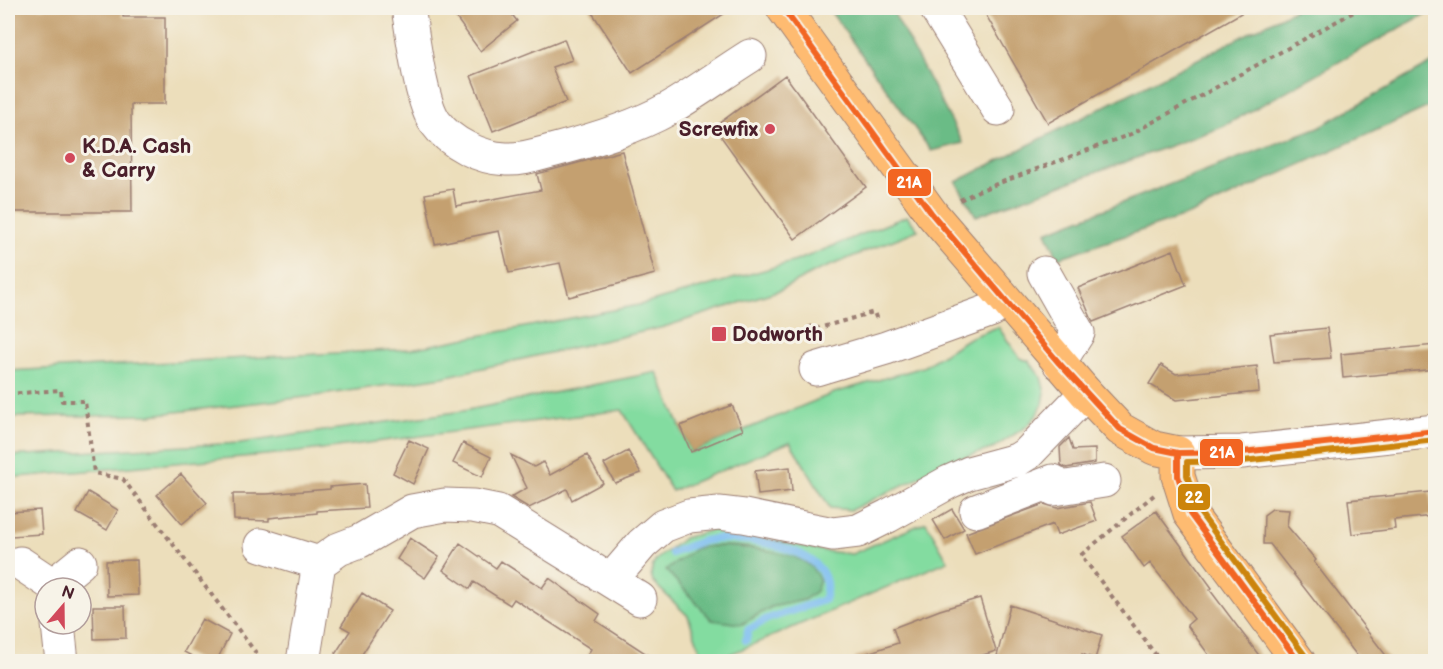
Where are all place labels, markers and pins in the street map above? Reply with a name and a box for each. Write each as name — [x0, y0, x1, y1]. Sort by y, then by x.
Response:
place label: Screwfix — [679, 117, 759, 142]
marker: Screwfix — [763, 122, 777, 136]
place label: K.D.A. Cash & Carry — [82, 134, 191, 183]
marker: K.D.A. Cash & Carry — [63, 151, 77, 165]
place label: Dodworth — [732, 322, 823, 347]
marker: Dodworth — [710, 325, 728, 343]

